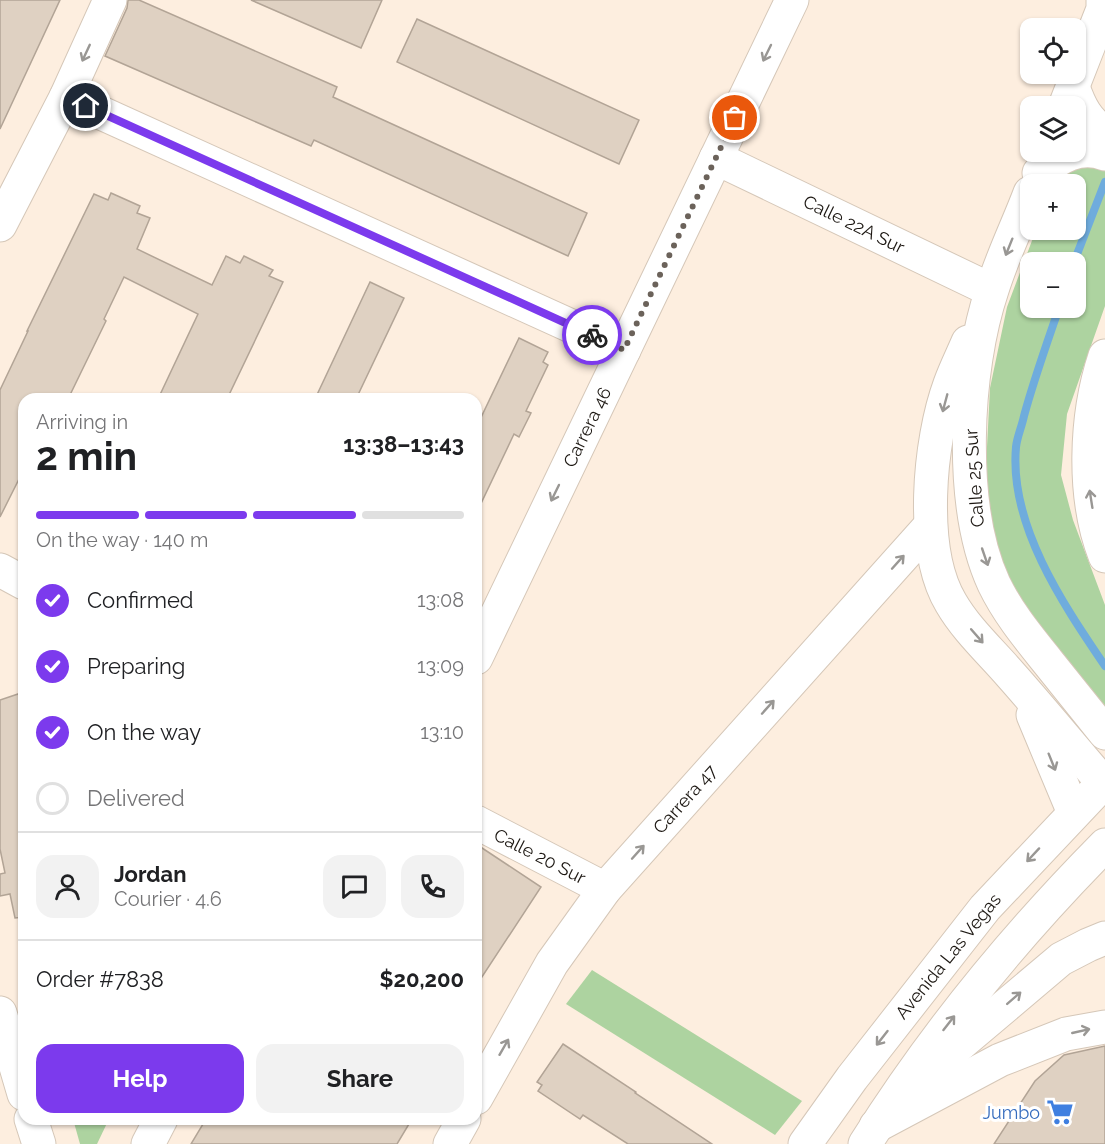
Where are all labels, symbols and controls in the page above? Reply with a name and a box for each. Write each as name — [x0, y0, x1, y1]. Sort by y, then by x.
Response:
map controls — [1020, 18, 1086, 318]
button: locate — [1020, 18, 1086, 84]
one-way arrow — [761, 43, 772, 61]
one-way arrow — [79, 44, 91, 62]
pin — [60, 80, 111, 131]
icon: home — [69, 89, 102, 122]
pin — [709, 92, 760, 143]
button: layers — [1020, 96, 1086, 162]
icon: bag — [718, 101, 751, 134]
button: + — [1020, 174, 1086, 240]
street label: Calle 22A Sur — [800, 190, 909, 258]
one-way arrow — [1003, 238, 1014, 256]
button: − — [1020, 252, 1086, 318]
courier — [562, 305, 622, 365]
icon: bike — [576, 319, 609, 352]
street label: Carrera 46 — [559, 383, 615, 470]
one-way arrow — [939, 393, 950, 412]
text: Arriving in — [36, 410, 128, 434]
street label: Calle 25 Sur — [960, 427, 988, 528]
text: 13:38–13:43 — [343, 431, 464, 457]
text: 2 min — [36, 433, 137, 479]
one-way arrow — [549, 484, 560, 502]
one-way arrow — [1086, 490, 1097, 510]
text: On the way · 140 m — [36, 528, 208, 552]
one-way arrow — [980, 547, 991, 566]
one-way arrow — [891, 555, 905, 570]
icon: check — [36, 584, 69, 617]
text: Confirmed — [87, 587, 194, 613]
text: 13:08 — [417, 588, 464, 612]
one-way arrow — [970, 628, 983, 644]
icon: check — [36, 650, 69, 683]
text: Preparing — [87, 653, 185, 679]
text: 13:09 — [417, 654, 464, 678]
one-way arrow — [761, 700, 775, 715]
icon: check — [36, 716, 69, 749]
text: On the way — [87, 719, 201, 745]
text: 13:10 — [420, 720, 464, 744]
one-way arrow — [1047, 752, 1058, 770]
street label: Carrera 47 — [649, 760, 722, 838]
text: Delivered — [87, 785, 185, 811]
street label: Calle 20 Sur — [491, 824, 590, 888]
one-way arrow — [631, 845, 645, 860]
one-way arrow — [1026, 847, 1040, 862]
button: person — [36, 855, 99, 918]
button: chat — [323, 855, 386, 918]
button: phone — [401, 855, 464, 918]
text: Jordan — [114, 861, 186, 887]
text: Courier · 4.6 — [114, 887, 222, 911]
street label: Avenida Las Vegas — [891, 889, 1005, 1023]
text: Order #7838 — [36, 966, 164, 992]
text: $20,200 — [380, 966, 464, 992]
one-way arrow — [1006, 991, 1021, 1005]
one-way arrow — [942, 1016, 955, 1032]
one-way arrow — [1071, 1024, 1090, 1036]
one-way arrow — [876, 1030, 889, 1046]
one-way arrow — [499, 1039, 511, 1056]
button: Help — [36, 1044, 244, 1113]
button: Share — [256, 1044, 464, 1113]
supermarket icon: Jumbo — [1045, 1097, 1075, 1127]
place label: Jumbo — [982, 1102, 1040, 1123]

